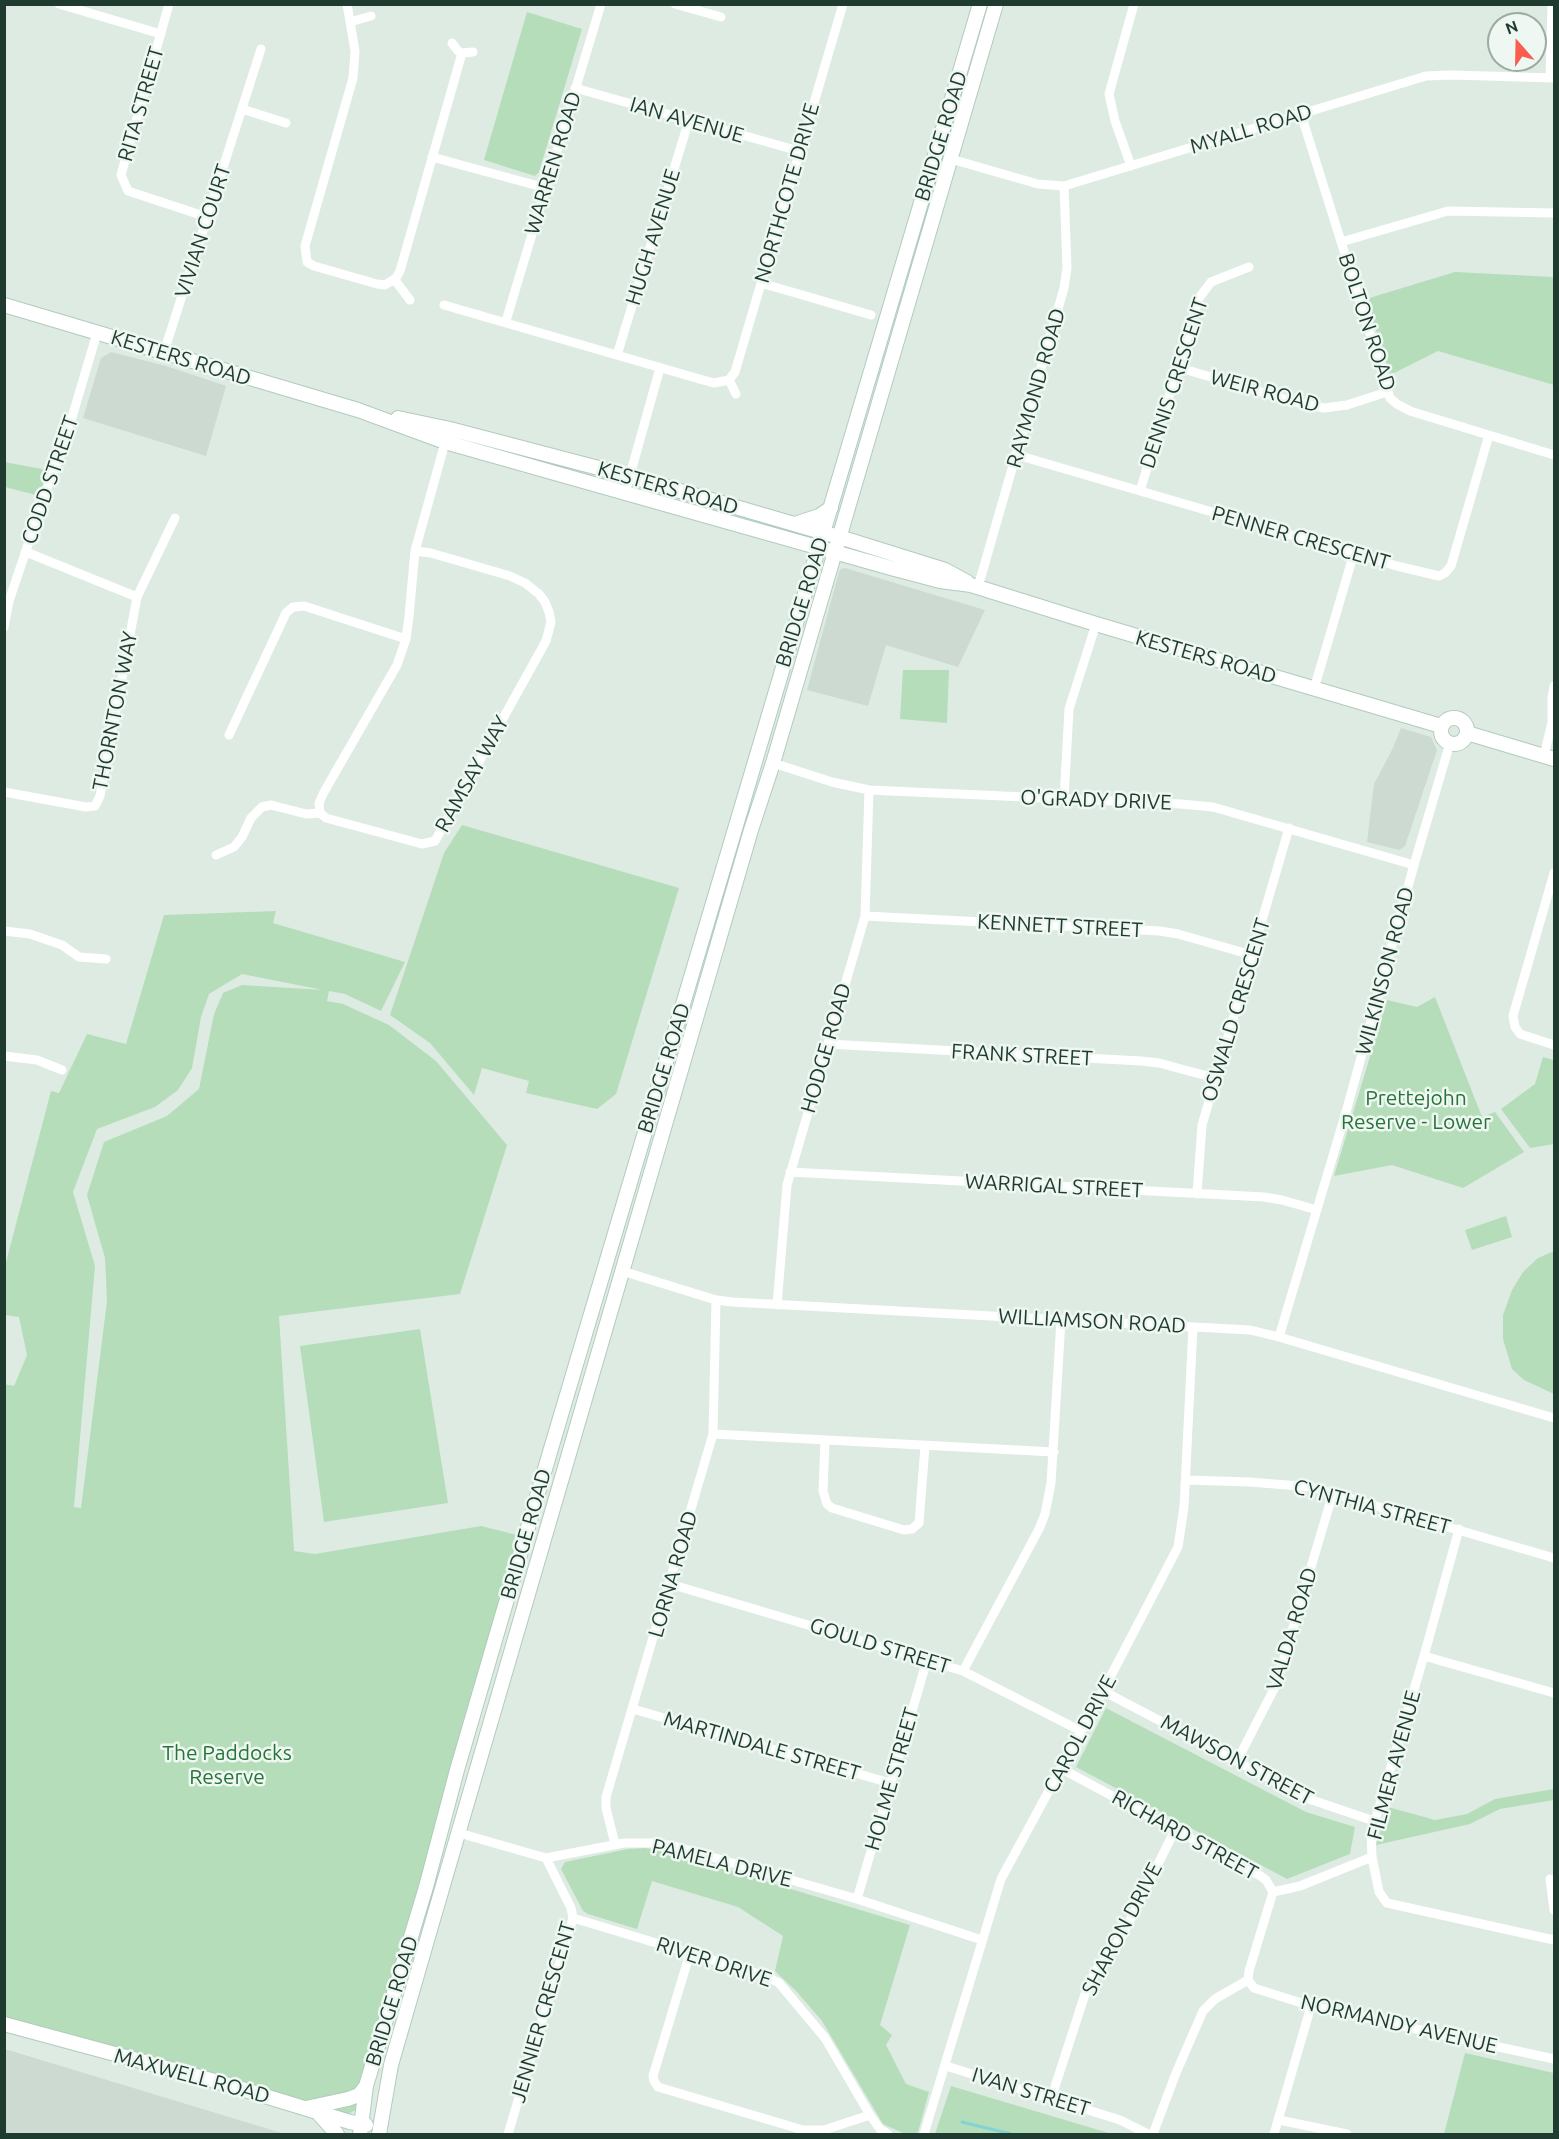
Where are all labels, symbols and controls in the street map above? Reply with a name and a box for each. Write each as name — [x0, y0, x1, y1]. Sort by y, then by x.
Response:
north arrow — [1487, 12, 1547, 72]
text: N — [1503, 16, 1520, 37]
street label: RITA STREET — [113, 44, 169, 164]
street label: BRIDGE ROAD — [909, 68, 973, 204]
street label: WARREN ROAD — [519, 88, 587, 238]
street label: IAN AVENUE — [627, 92, 747, 148]
street label: MYALL ROAD — [1187, 98, 1315, 160]
street label: NORTHCOTE DRIVE — [749, 100, 825, 286]
street label: VIVIAN COURT — [170, 161, 236, 301]
street label: HUGH AVENUE — [620, 166, 686, 308]
street label: BOLTON ROAD — [1333, 250, 1401, 394]
street label: DENNIS CRESCENT — [1135, 295, 1213, 471]
street label: RAYMOND ROAD — [1001, 305, 1071, 471]
street label: KESTERS ROAD — [108, 325, 254, 391]
street label: WEIR ROAD — [1208, 364, 1322, 418]
street label: CODD STREET — [16, 412, 84, 548]
street label: KESTERS ROAD — [595, 456, 741, 520]
street label: PENNER CRESCENT — [1209, 501, 1393, 575]
street label: BRIDGE ROAD — [770, 534, 834, 670]
street label: KESTERS ROAD — [1133, 625, 1279, 689]
street label: THORNTON WAY — [87, 629, 143, 793]
street label: RAMSAY WAY — [430, 711, 514, 837]
street label: O'GRADY DRIVE — [1020, 785, 1172, 815]
street label: WILKINSON ROAD — [1350, 884, 1420, 1058]
street label: KENNETT STREET — [976, 909, 1144, 943]
street label: OSWALD CRESCENT — [1196, 915, 1276, 1105]
street label: HODGE ROAD — [795, 980, 857, 1116]
street label: BRIDGE ROAD — [632, 1000, 696, 1136]
street label: FRANK STREET — [950, 1039, 1094, 1071]
park label: Prettejohn Reserve - Lower — [1341, 1085, 1491, 1135]
street label: WARRIGAL STREET — [964, 1169, 1144, 1203]
street label: WILLIAMSON ROAD — [997, 1303, 1187, 1339]
street label: BRIDGE ROAD — [495, 1466, 557, 1602]
street label: CYNTHIA STREET — [1291, 1474, 1453, 1540]
street label: LORNA ROAD — [643, 1508, 703, 1640]
street label: VALDA ROAD — [1261, 1564, 1323, 1694]
street label: GOULD STREET — [807, 1613, 953, 1679]
street label: CAROL DRIVE — [1038, 1671, 1122, 1797]
street label: FILMER AVENUE — [1362, 1687, 1426, 1843]
street label: HOLME STREET — [860, 1705, 924, 1853]
street label: MARTINDALE STREET — [661, 1706, 863, 1786]
street label: MAWSON STREET — [1156, 1709, 1318, 1811]
park label: The Paddocks Reserve — [162, 1740, 292, 1790]
street label: RICHARD STREET — [1107, 1784, 1263, 1886]
street label: PAMELA DRIVE — [649, 1833, 795, 1893]
street label: SHARON DRIVE — [1076, 1858, 1168, 2000]
street label: JENNIER CRESCENT — [505, 1919, 581, 2105]
street label: RIVER DRIVE — [653, 1931, 775, 1993]
street label: BRIDGE ROAD — [360, 1933, 424, 2069]
street label: NORMANDY AVENUE — [1298, 1989, 1500, 2059]
street label: MAXWELL ROAD — [111, 2043, 273, 2109]
street label: IVAN STREET — [969, 2062, 1093, 2122]

